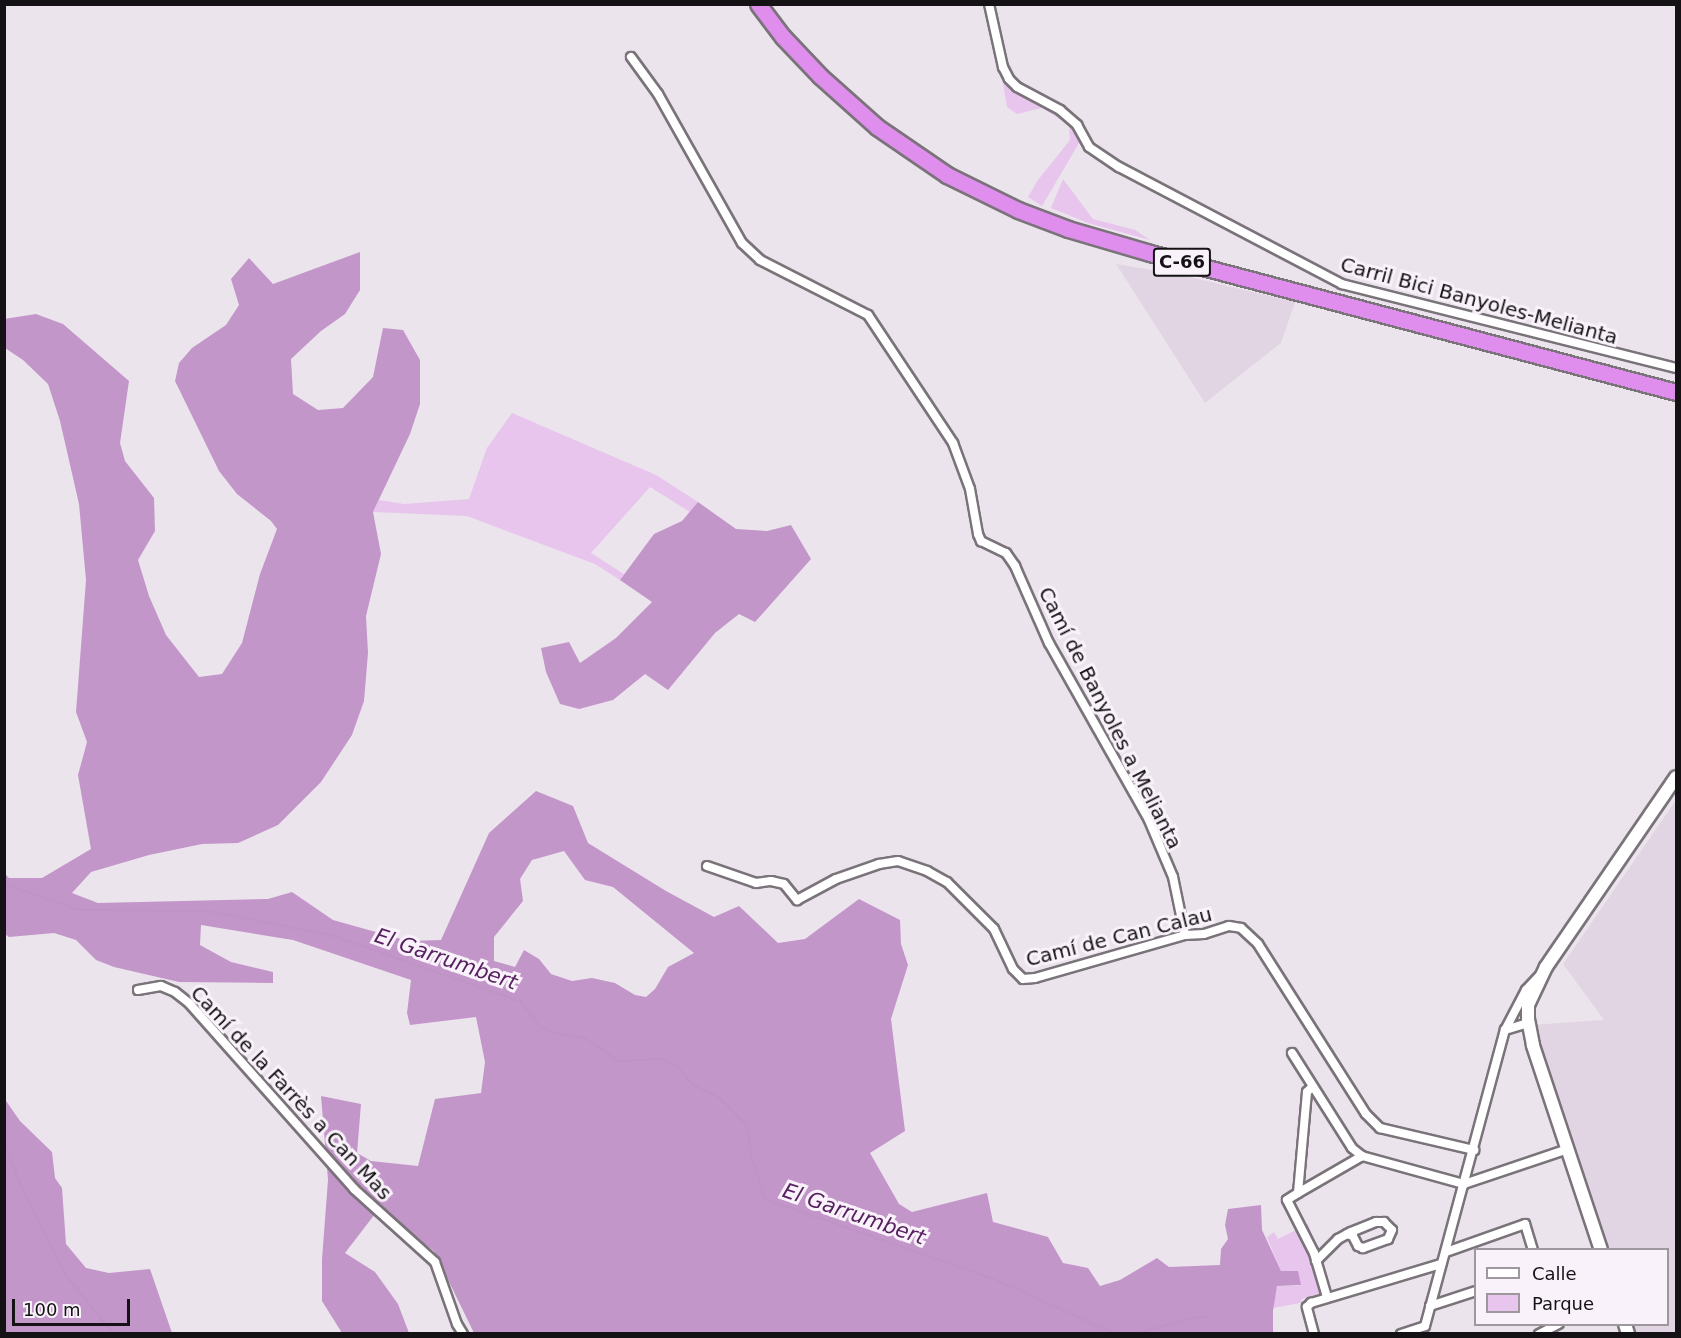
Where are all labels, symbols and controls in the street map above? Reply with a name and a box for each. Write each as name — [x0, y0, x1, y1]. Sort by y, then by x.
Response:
road number: C-66 — [1152, 247, 1212, 277]
street label: Carril Bici Banyoles-Melianta — [1338, 252, 1620, 350]
street label: Camí de Banyoles a Melianta — [1033, 583, 1187, 853]
street label: Camí de Can Calau — [1023, 902, 1215, 972]
water label: El Garrumbert — [371, 923, 521, 995]
street label: Camí de la Farrès a Can Mas — [186, 981, 396, 1205]
water label: El Garrumbert — [779, 1178, 929, 1250]
legend — [1474, 1248, 1669, 1326]
text: Calle — [1532, 1263, 1577, 1284]
scale bar — [15, 1287, 134, 1325]
text: Parque — [1532, 1293, 1594, 1314]
text: 100 m — [23, 1299, 81, 1320]

